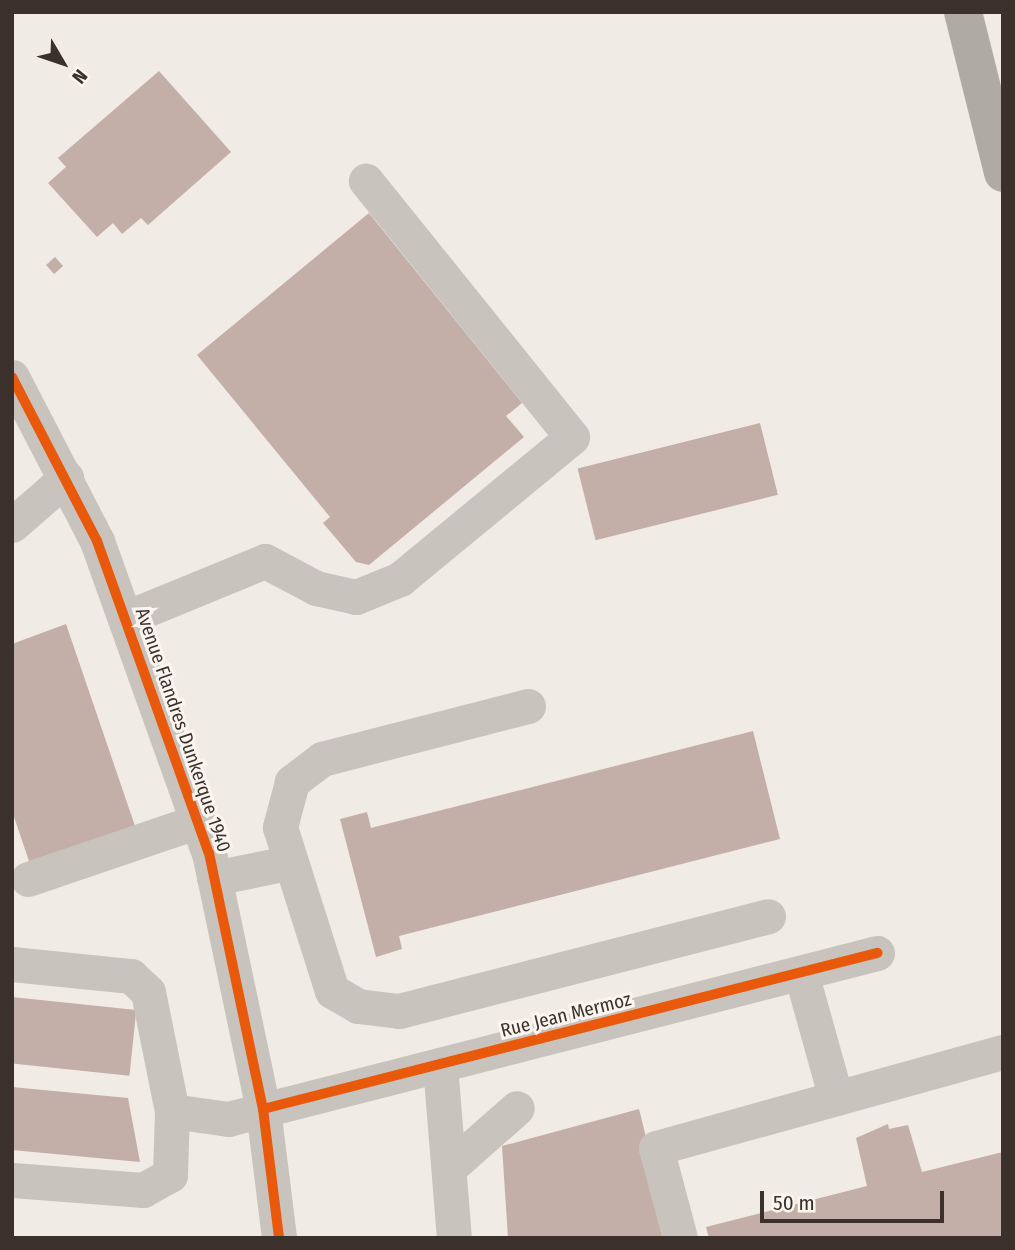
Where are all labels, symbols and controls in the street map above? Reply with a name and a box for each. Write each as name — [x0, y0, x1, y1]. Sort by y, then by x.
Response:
north arrow — [28, 28, 98, 98]
text: N — [67, 65, 92, 88]
street label: Avenue Flandres Dunkerque 1940 — [130, 605, 236, 855]
street label: Rue Jean Mermoz — [498, 988, 634, 1042]
scale bar — [763, 1176, 947, 1220]
text: 50 m — [773, 1190, 815, 1216]

